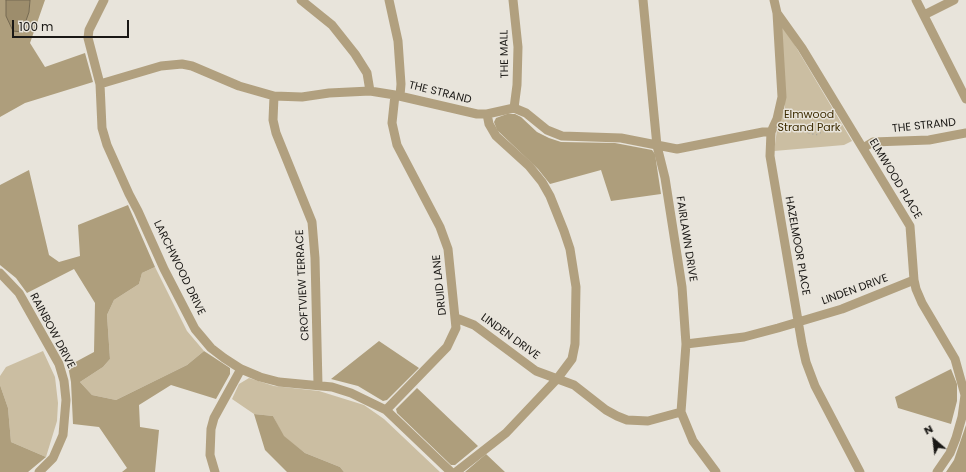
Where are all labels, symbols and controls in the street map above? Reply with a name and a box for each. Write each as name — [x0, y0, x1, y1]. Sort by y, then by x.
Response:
scale bar — [14, 12, 131, 38]
text: 100 m — [19, 18, 53, 35]
street label: THE MALL — [498, 30, 512, 78]
street label: THE STRAND — [407, 79, 473, 107]
park label: Elmwood Strand Park — [778, 108, 840, 134]
street label: THE STRAND — [891, 116, 957, 136]
street label: ELMWOOD PLACE — [866, 136, 924, 222]
street label: FAIRLAWN DRIVE — [673, 195, 699, 283]
street label: HAZELMOOR PLACE — [782, 195, 812, 297]
street label: LARCHWOOD DRIVE — [150, 218, 208, 318]
street label: CROFTVIEW TERRACE — [293, 229, 313, 341]
street label: DRUID LANE — [430, 254, 450, 316]
street label: LINDEN DRIVE — [820, 272, 890, 308]
street label: RAINBOW DRIVE — [26, 291, 78, 371]
street label: LINDEN DRIVE — [478, 311, 542, 363]
north arrow — [914, 420, 954, 460]
text: N — [921, 420, 936, 438]

